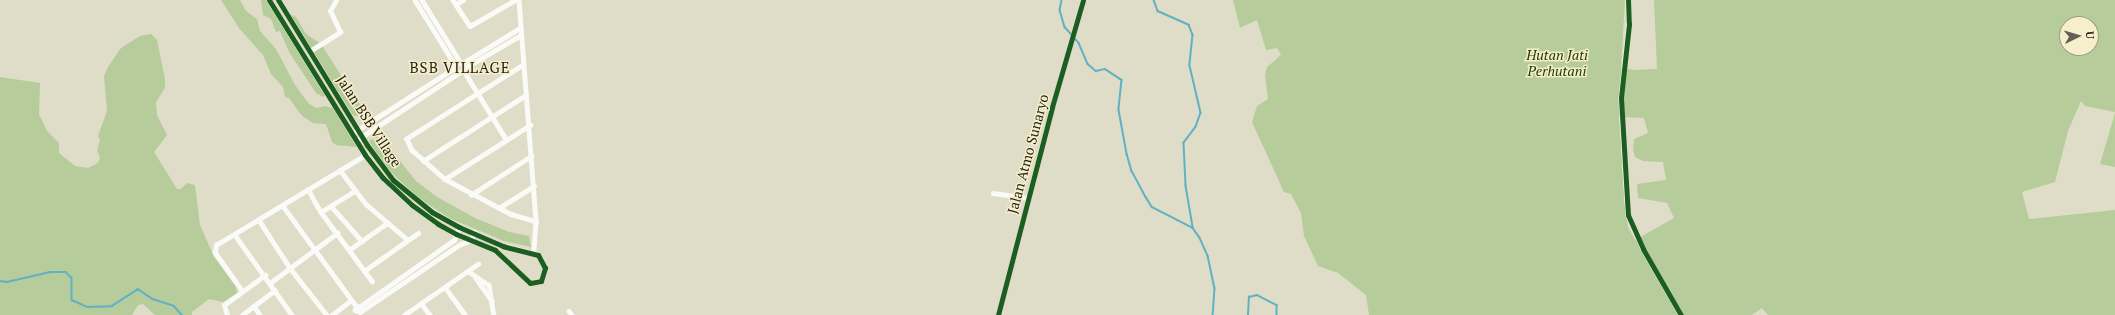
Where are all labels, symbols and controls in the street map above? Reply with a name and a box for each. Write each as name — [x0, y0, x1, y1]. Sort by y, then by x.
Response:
north arrow — [2059, 16, 2099, 56]
text: U — [2083, 31, 2097, 40]
park label: Hutan Jati Perhutani — [1526, 47, 1588, 80]
district label: BSB VILLAGE — [409, 59, 511, 77]
street label: Jalan BSB Village — [333, 72, 405, 170]
street label: Jalan Atmo Sunaryo — [1004, 92, 1052, 216]

